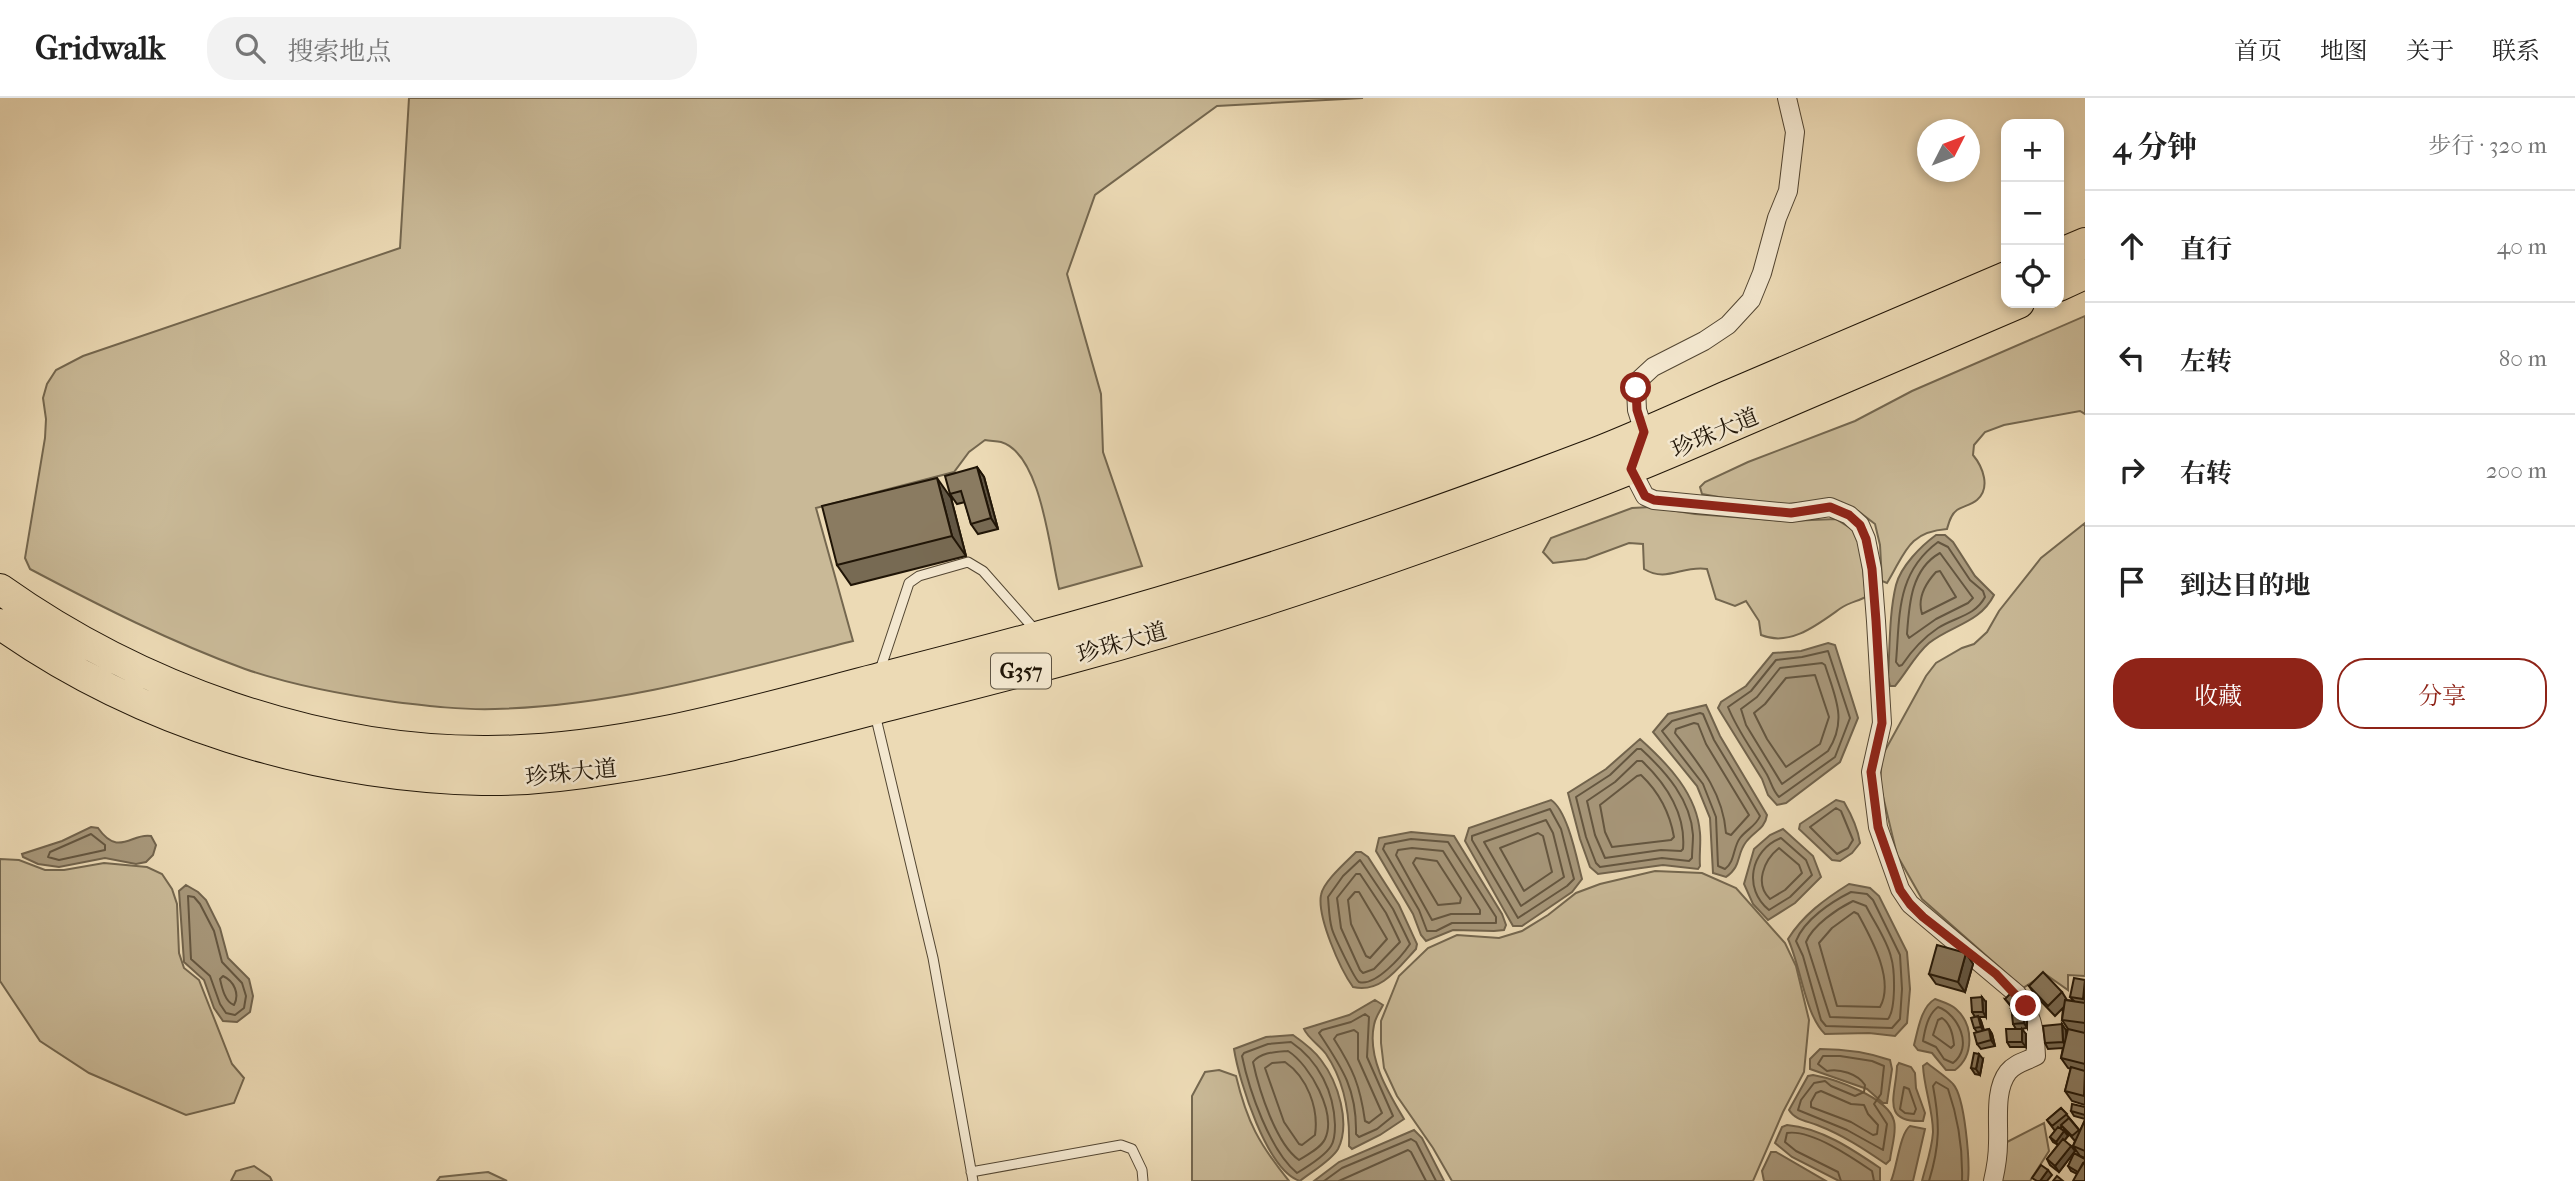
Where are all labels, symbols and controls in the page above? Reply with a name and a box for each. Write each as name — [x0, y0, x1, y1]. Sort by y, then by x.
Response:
search box — [207, 17, 697, 80]
text: Gridwalk — [35, 29, 165, 68]
icon: search — [231, 29, 269, 67]
text: 搜索地点 — [287, 36, 391, 67]
text: 首页 — [2234, 37, 2282, 65]
text: 地图 — [2320, 37, 2368, 65]
text: 关于 — [2406, 37, 2454, 65]
text: 联系 — [2492, 37, 2540, 65]
north arrow — [1917, 119, 1980, 182]
map controls — [2001, 119, 2064, 308]
button: + — [2001, 119, 2064, 182]
text: 4 分钟 — [2113, 130, 2197, 165]
text: 步行 · 320 m — [2428, 132, 2547, 159]
button: − — [2001, 182, 2064, 245]
icon: ahead — [2113, 227, 2151, 265]
text: 40 m — [2497, 233, 2547, 260]
text: 直行 — [2180, 234, 2232, 265]
button: locate — [2001, 245, 2064, 308]
icon: left — [2113, 339, 2151, 377]
text: 80 m — [2499, 345, 2547, 372]
text: 左转 — [2180, 346, 2232, 377]
route start — [1620, 372, 1651, 403]
street label: 珍珠大道 — [1667, 403, 1763, 463]
icon: right — [2113, 451, 2151, 489]
text: 200 m — [2486, 457, 2547, 484]
text: 右转 — [2180, 458, 2232, 489]
icon: arrive — [2113, 563, 2151, 601]
text: 到达目的地 — [2180, 570, 2310, 601]
street label: 珍珠大道 — [1074, 617, 1170, 669]
road number: G357 — [991, 654, 1051, 688]
button: 收藏 — [2113, 658, 2323, 729]
button: 分享 — [2337, 658, 2547, 729]
street label: 珍珠大道 — [524, 755, 618, 791]
route end — [2010, 990, 2041, 1021]

